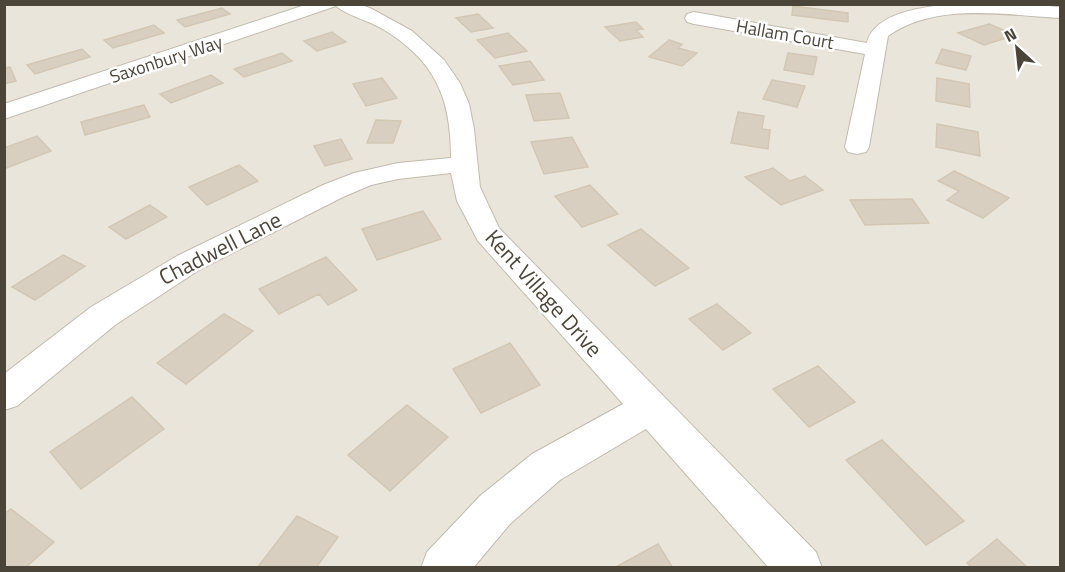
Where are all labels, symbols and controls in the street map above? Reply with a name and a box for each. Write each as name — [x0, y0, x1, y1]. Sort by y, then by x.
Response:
street label: Hallam Court — [734, 12, 837, 56]
north arrow — [987, 18, 1047, 78]
text: N — [1000, 21, 1021, 48]
street label: Saxonbury Way — [106, 28, 226, 90]
street label: Chadwell Lane — [153, 203, 287, 293]
street label: Kent Village Drive — [477, 222, 611, 364]

